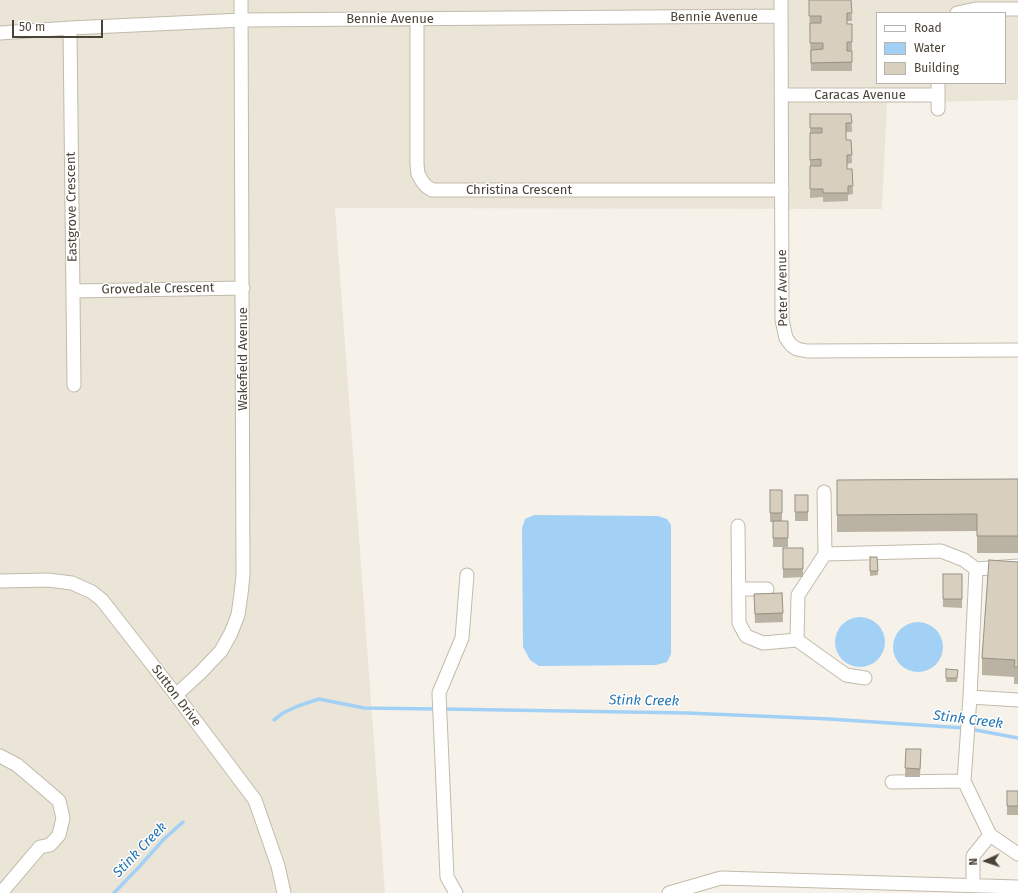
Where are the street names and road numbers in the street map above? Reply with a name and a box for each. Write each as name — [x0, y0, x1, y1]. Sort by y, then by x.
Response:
street label: Bennie Avenue — [670, 9, 758, 25]
street label: Bennie Avenue — [346, 11, 434, 27]
street label: Caracas Avenue — [814, 87, 906, 103]
street label: Eastgrove Crescent — [63, 152, 81, 262]
street label: Christina Crescent — [466, 182, 572, 198]
street label: Peter Avenue — [775, 249, 791, 327]
street label: Grovedale Crescent — [101, 280, 215, 298]
street label: Wakefield Avenue — [235, 307, 251, 411]
street label: Sutton Drive — [148, 662, 204, 730]

